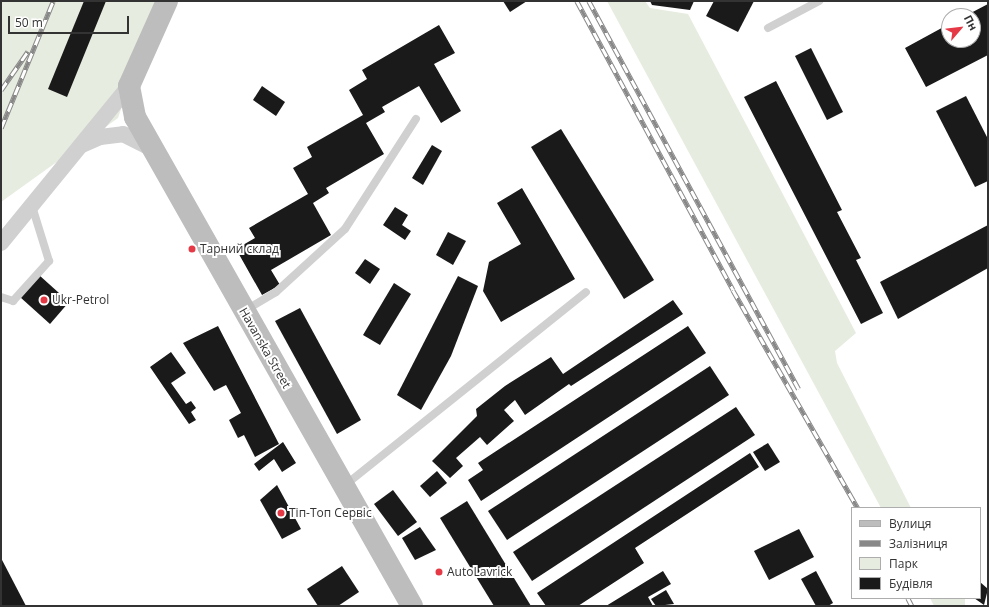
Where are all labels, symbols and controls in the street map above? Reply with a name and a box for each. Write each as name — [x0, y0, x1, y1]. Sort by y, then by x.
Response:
scale bar — [10, 8, 131, 34]
north arrow — [941, 8, 981, 48]
text: Пн — [961, 12, 981, 33]
text: 50 m — [15, 14, 43, 31]
place label: Тарний склад — [200, 242, 279, 256]
marker: Тарний склад — [187, 244, 197, 254]
place label: Ukr-Petrol — [52, 293, 109, 307]
marker: Ukr-Petrol — [39, 295, 49, 305]
street label: Havanska Street — [236, 305, 294, 391]
place label: Тіп-Топ Сервіс — [289, 506, 372, 520]
legend — [851, 507, 981, 599]
marker: Тіп-Топ Сервіс — [276, 508, 286, 518]
text: Вулиця — [889, 515, 931, 532]
text: Залізниця — [889, 535, 948, 552]
text: Парк — [889, 555, 918, 572]
place label: AutoLavrick — [447, 565, 512, 579]
marker: AutoLavrick — [434, 567, 444, 577]
text: Будівля — [889, 575, 933, 592]

